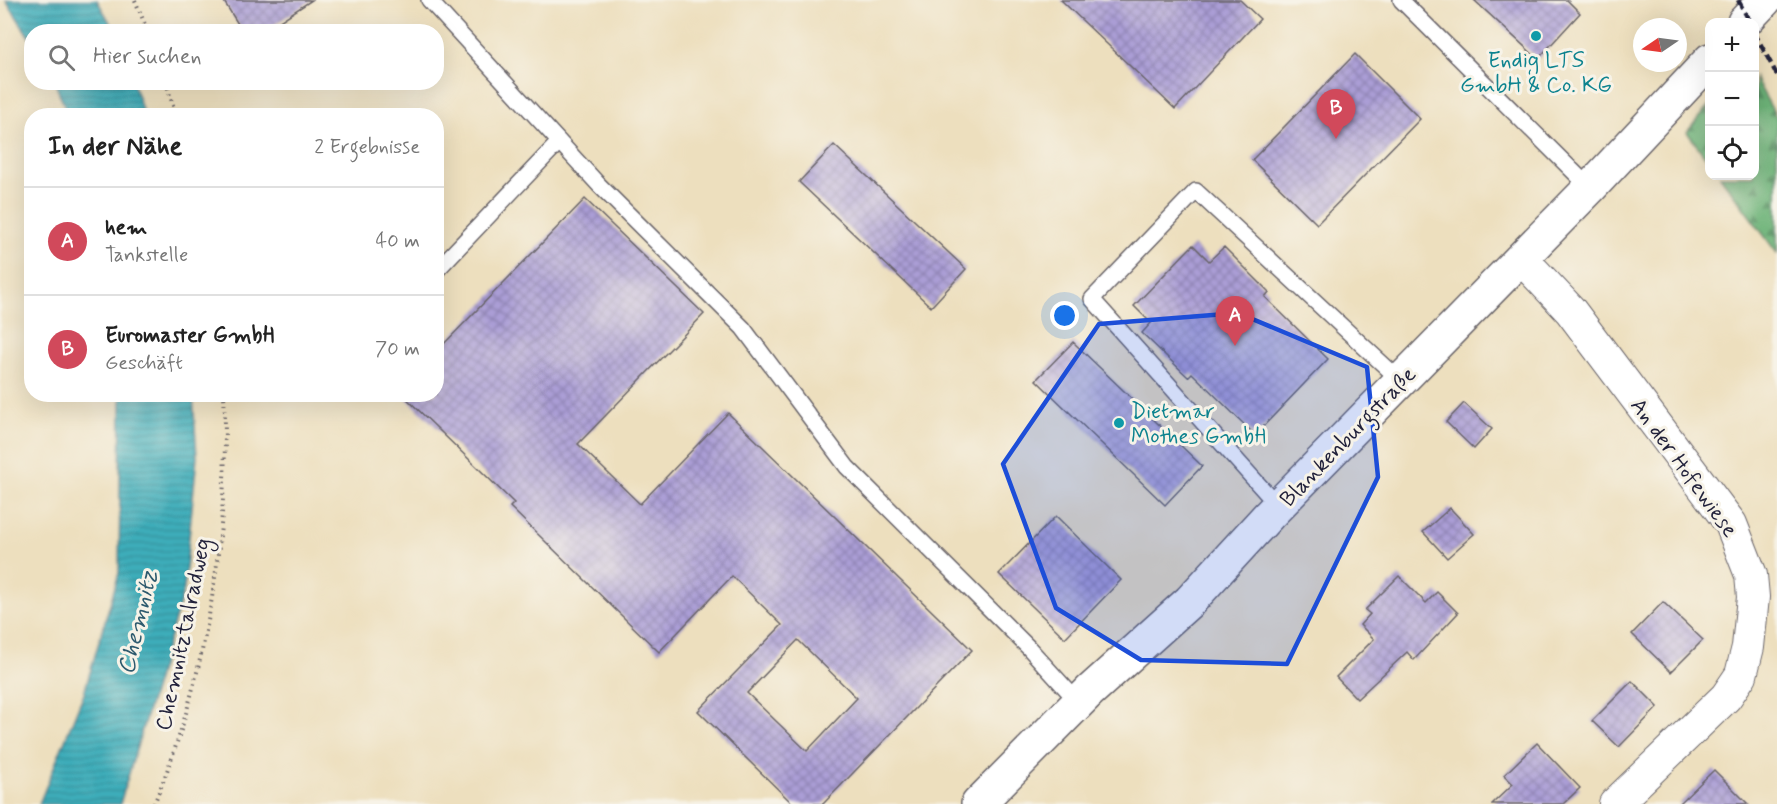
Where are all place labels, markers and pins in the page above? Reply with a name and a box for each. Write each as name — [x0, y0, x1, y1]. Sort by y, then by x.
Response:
marker: Endig LTS GmbH & Co. KG — [1529, 29, 1543, 43]
place label: Endig LTS GmbH & Co. KG — [1460, 47, 1612, 100]
pin: B — [1316, 90, 1356, 139]
pin: A — [1216, 296, 1254, 346]
place label: Dietmar Mothes GmbH — [1131, 398, 1266, 451]
marker: Dietmar Mothes GmbH — [1112, 416, 1126, 430]

